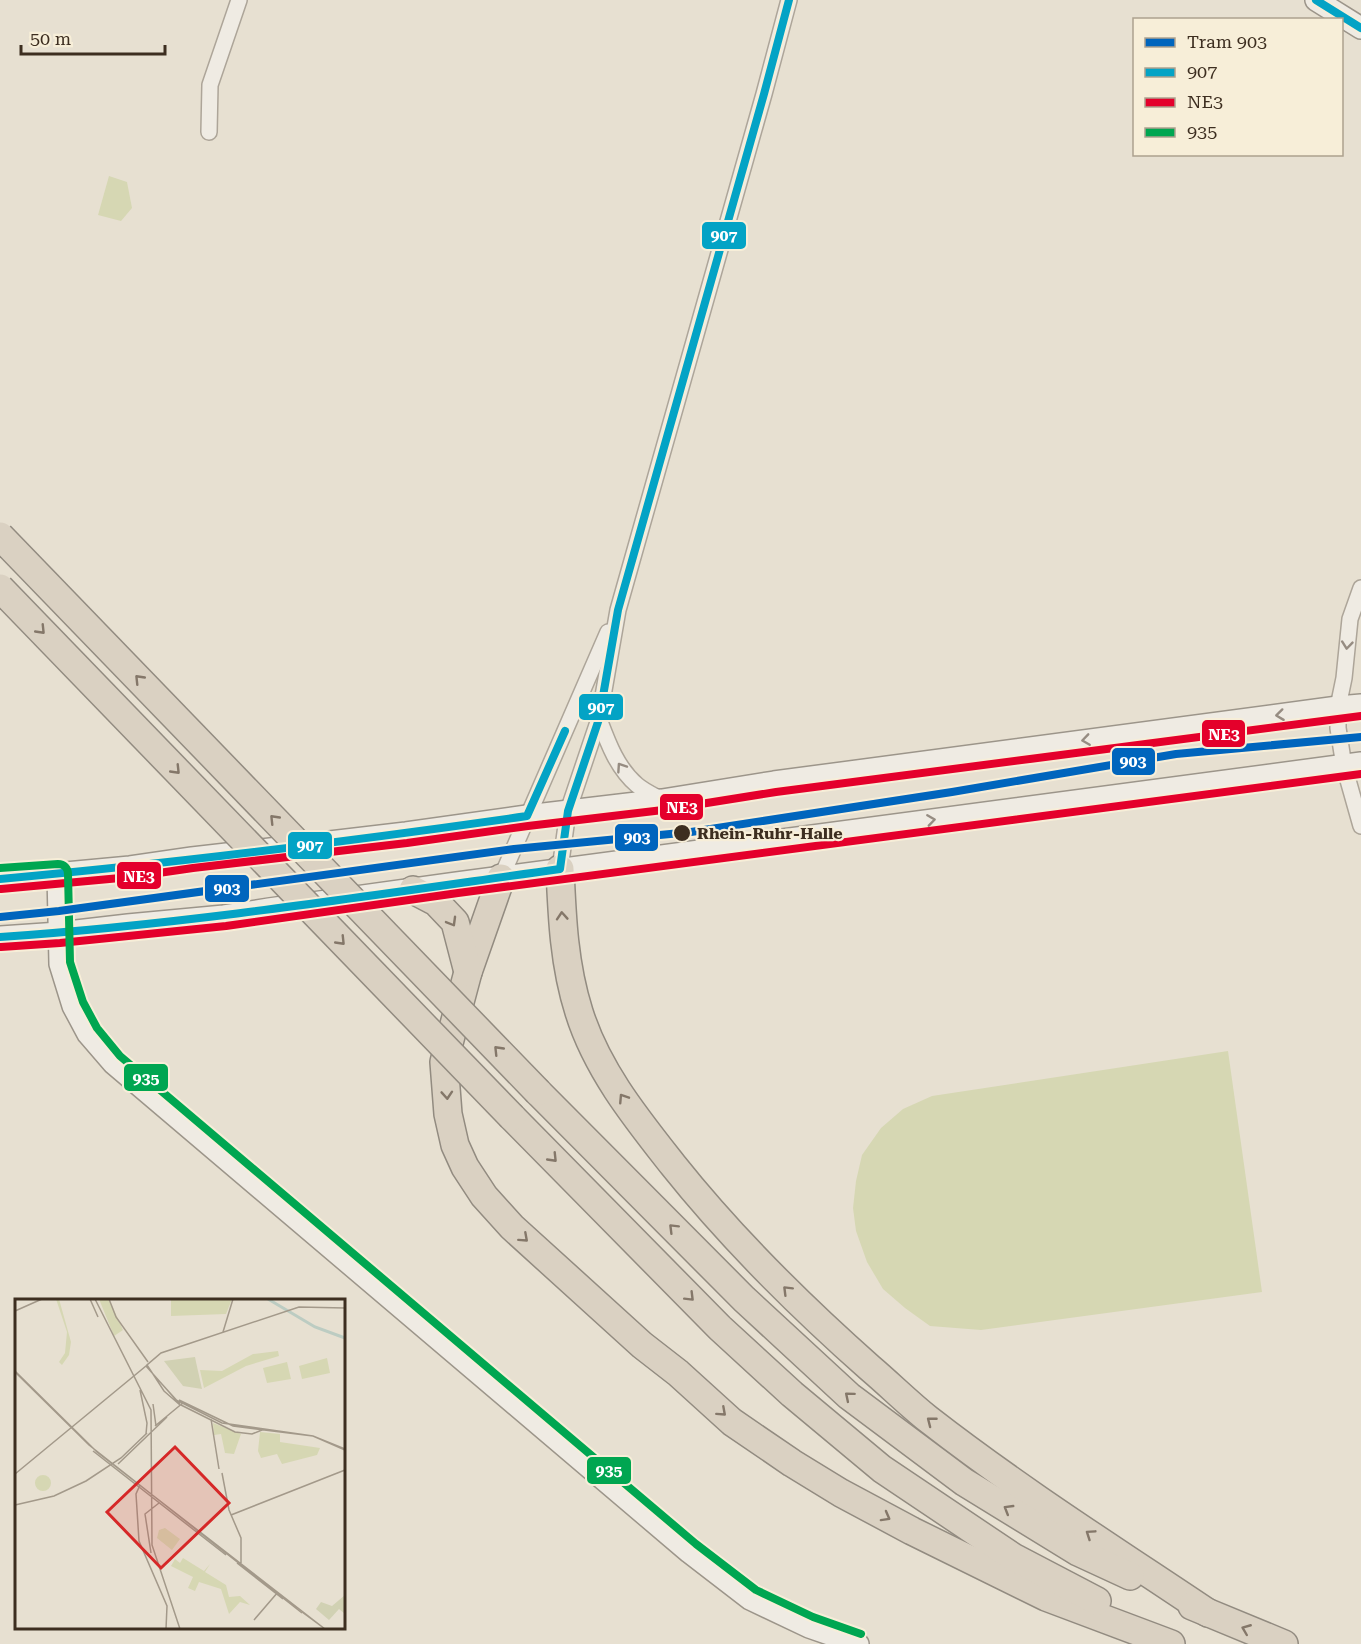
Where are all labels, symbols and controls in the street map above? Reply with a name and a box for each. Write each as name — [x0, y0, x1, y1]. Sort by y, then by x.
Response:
scale bar — [21, 18, 165, 56]
legend — [1133, 18, 1343, 156]
text: 50 m — [30, 28, 71, 49]
text: Tram 903 — [1187, 31, 1267, 52]
text: 907 — [1187, 61, 1217, 82]
text: NE3 — [1187, 91, 1223, 112]
text: 935 — [1187, 121, 1217, 142]
line badge: 907 — [701, 221, 747, 250]
text: 907 — [711, 226, 737, 245]
one-way arrow — [33, 623, 44, 634]
one-way arrow — [1341, 640, 1354, 649]
one-way arrow — [135, 675, 146, 686]
line badge: 907 — [578, 693, 624, 721]
text: 907 — [588, 698, 614, 717]
one-way arrow — [1275, 708, 1284, 720]
line badge: NE3 — [1201, 719, 1246, 748]
text: NE3 — [1208, 725, 1240, 744]
one-way arrow — [1082, 733, 1091, 746]
line badge: 903 — [1111, 747, 1156, 776]
text: 903 — [1120, 752, 1146, 771]
one-way arrow — [617, 762, 628, 773]
one-way arrow — [169, 763, 180, 774]
line badge: NE3 — [659, 793, 704, 821]
text: NE3 — [666, 798, 698, 817]
one-way arrow — [926, 814, 935, 827]
one-way arrow — [271, 816, 282, 827]
line badge: 903 — [614, 823, 659, 852]
marker: Rhein-Ruhr-Halle — [672, 823, 692, 843]
place label: Rhein-Ruhr-Halle — [697, 824, 843, 843]
text: 903 — [624, 828, 650, 847]
line badge: 907 — [287, 831, 333, 860]
text: 907 — [297, 836, 323, 855]
line badge: NE3 — [116, 861, 162, 890]
text: NE3 — [123, 867, 155, 886]
line badge: 903 — [204, 874, 250, 903]
text: 903 — [214, 879, 240, 898]
one-way arrow — [556, 911, 569, 920]
one-way arrow — [445, 916, 456, 926]
one-way arrow — [334, 933, 345, 944]
one-way arrow — [494, 1046, 505, 1057]
line badge: 935 — [123, 1063, 169, 1092]
text: 935 — [133, 1069, 159, 1088]
one-way arrow — [440, 1091, 453, 1100]
one-way arrow — [619, 1094, 630, 1105]
one-way arrow — [546, 1152, 557, 1162]
one-way arrow — [669, 1225, 680, 1236]
one-way arrow — [518, 1231, 528, 1242]
one-way arrow — [783, 1286, 794, 1297]
one-way arrow — [682, 1290, 693, 1301]
inset map — [15, 1299, 345, 1629]
one-way arrow — [845, 1392, 856, 1403]
one-way arrow — [715, 1405, 725, 1416]
one-way arrow — [927, 1417, 938, 1428]
line badge: 935 — [586, 1456, 632, 1485]
text: 935 — [596, 1461, 622, 1480]
one-way arrow — [1004, 1505, 1014, 1516]
one-way arrow — [880, 1510, 890, 1521]
one-way arrow — [1086, 1530, 1097, 1541]
one-way arrow — [1241, 1624, 1252, 1636]

